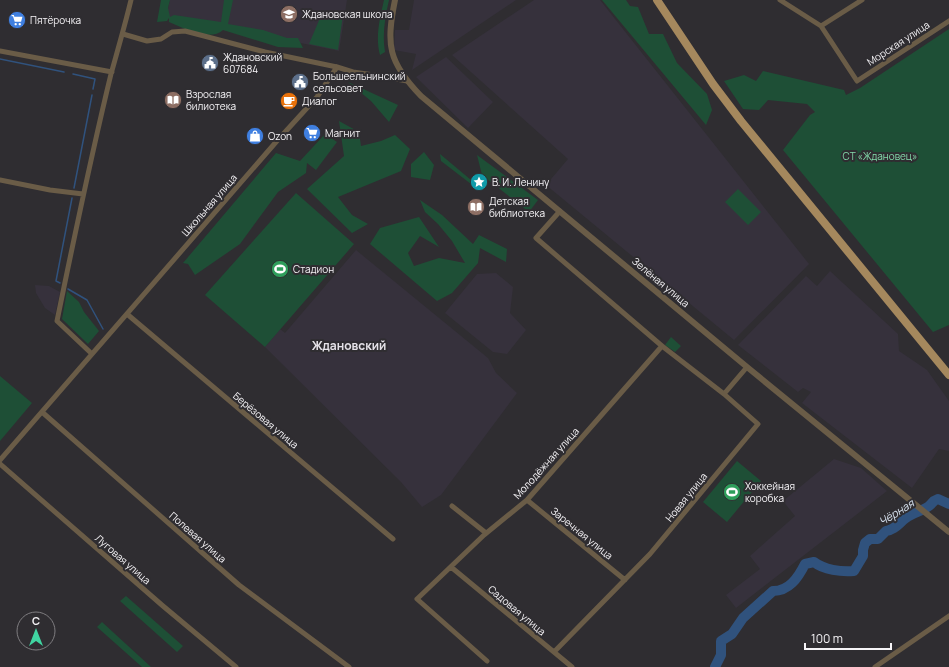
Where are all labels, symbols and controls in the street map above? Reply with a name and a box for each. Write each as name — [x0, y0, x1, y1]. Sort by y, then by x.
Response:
school or university icon: Ждановская школа — [279, 4, 299, 24]
place label: Ждановская школа — [302, 7, 392, 21]
supermarket icon: Пятёрочка — [7, 10, 27, 30]
place label: Пятёрочка — [30, 13, 81, 27]
street label: Морская улица — [864, 18, 932, 68]
place label: Ждановский 607684 — [223, 50, 282, 76]
public building icon: Ждановский 607684 — [200, 53, 220, 73]
place label: Большеельнинский сельсовет — [313, 69, 406, 95]
public building icon: Большеельнинский сельсовет — [290, 72, 310, 92]
place label: Взрослая билиотека — [186, 87, 236, 113]
library icon: Взрослая билиотека — [163, 90, 183, 110]
cafe icon: Диалог — [279, 91, 299, 111]
place label: Диалог — [302, 94, 337, 108]
supermarket icon: Магнит — [302, 123, 322, 143]
shop icon: Ozon — [245, 126, 265, 146]
place label: Магнит — [325, 126, 360, 140]
place label: Ozon — [268, 129, 292, 143]
park label: СТ «Ждановец» — [843, 149, 917, 163]
street label: Школьная улица — [178, 171, 240, 239]
place icon: В. И. Ленину — [469, 172, 489, 192]
place label: В. И. Ленину — [492, 175, 550, 189]
place label: Детская библиотека — [489, 194, 545, 220]
library icon: Детская библиотека — [466, 197, 486, 217]
street label: Зелёная улица — [629, 254, 693, 310]
sports icon: Стадион — [270, 259, 290, 279]
place label: Стадион — [293, 262, 334, 276]
district label: Ждановский — [312, 337, 386, 354]
street label: Берёзовая улица — [230, 389, 302, 451]
street label: Молодёжная улица — [510, 424, 582, 502]
street label: Новая улица — [662, 469, 710, 525]
place label: Хоккейная коробка — [745, 479, 795, 505]
sports icon: Хоккейная коробка — [722, 482, 742, 502]
water label: Чёрная — [876, 495, 917, 529]
street label: Заречная улица — [548, 504, 616, 562]
street label: Полевая улица — [167, 508, 229, 566]
street label: Луговая улица — [92, 531, 154, 587]
street label: Садовая улица — [485, 582, 549, 638]
north arrow — [16, 611, 56, 651]
text: С — [32, 613, 40, 628]
scale bar — [805, 625, 891, 651]
text: 100 m — [811, 630, 843, 647]

